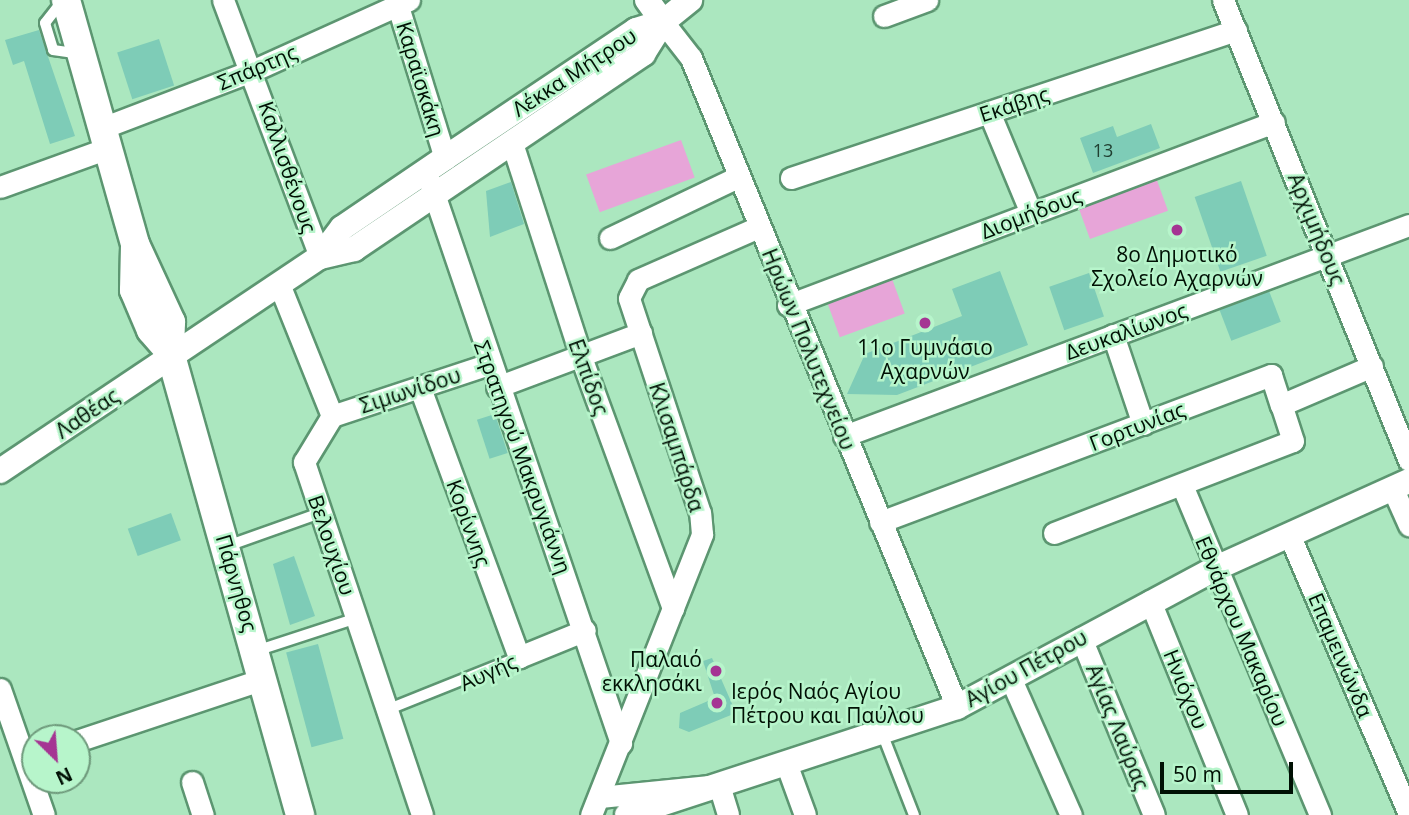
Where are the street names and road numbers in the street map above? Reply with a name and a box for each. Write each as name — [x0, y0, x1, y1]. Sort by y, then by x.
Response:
street label: Καραϊσκάκη — [392, 18, 450, 140]
street label: Λέκκα Μήτρου — [507, 23, 641, 121]
street label: Σπάρτης — [213, 39, 301, 95]
street label: Εκάβης — [976, 81, 1052, 127]
street label: Καλλισθένους — [254, 98, 322, 236]
street label: Αρχιμήδους — [1283, 169, 1351, 289]
street label: Διομήδους — [977, 182, 1085, 244]
street label: Ηρώων Πολυτεχνείου — [757, 245, 861, 453]
street label: Δευκαλίωνος — [1062, 297, 1190, 365]
street label: Ελπίδος — [564, 336, 614, 418]
street label: Στρατηγού Μακρυγιάννη — [469, 337, 577, 577]
street label: Σιμωνίδου — [356, 362, 464, 418]
street label: Κλισαμπάρδα — [644, 379, 710, 515]
street label: Λαθέας — [51, 383, 123, 443]
street label: Γορτυνίας — [1086, 396, 1188, 456]
street label: Κορίννης — [442, 476, 496, 570]
street label: Βελουχίου — [303, 492, 361, 598]
street label: Πάρνηθος — [211, 531, 263, 635]
street label: Εθνάρχου Μακαρίου — [1191, 532, 1293, 730]
street label: Επαμεινώνδα — [1303, 589, 1379, 721]
street label: Αγίου Πέτρου — [961, 624, 1091, 712]
street label: Ηνιόχου — [1159, 646, 1213, 732]
street label: Αυγής — [456, 648, 520, 696]
street label: Αγίας Λαύρας — [1081, 660, 1155, 794]

